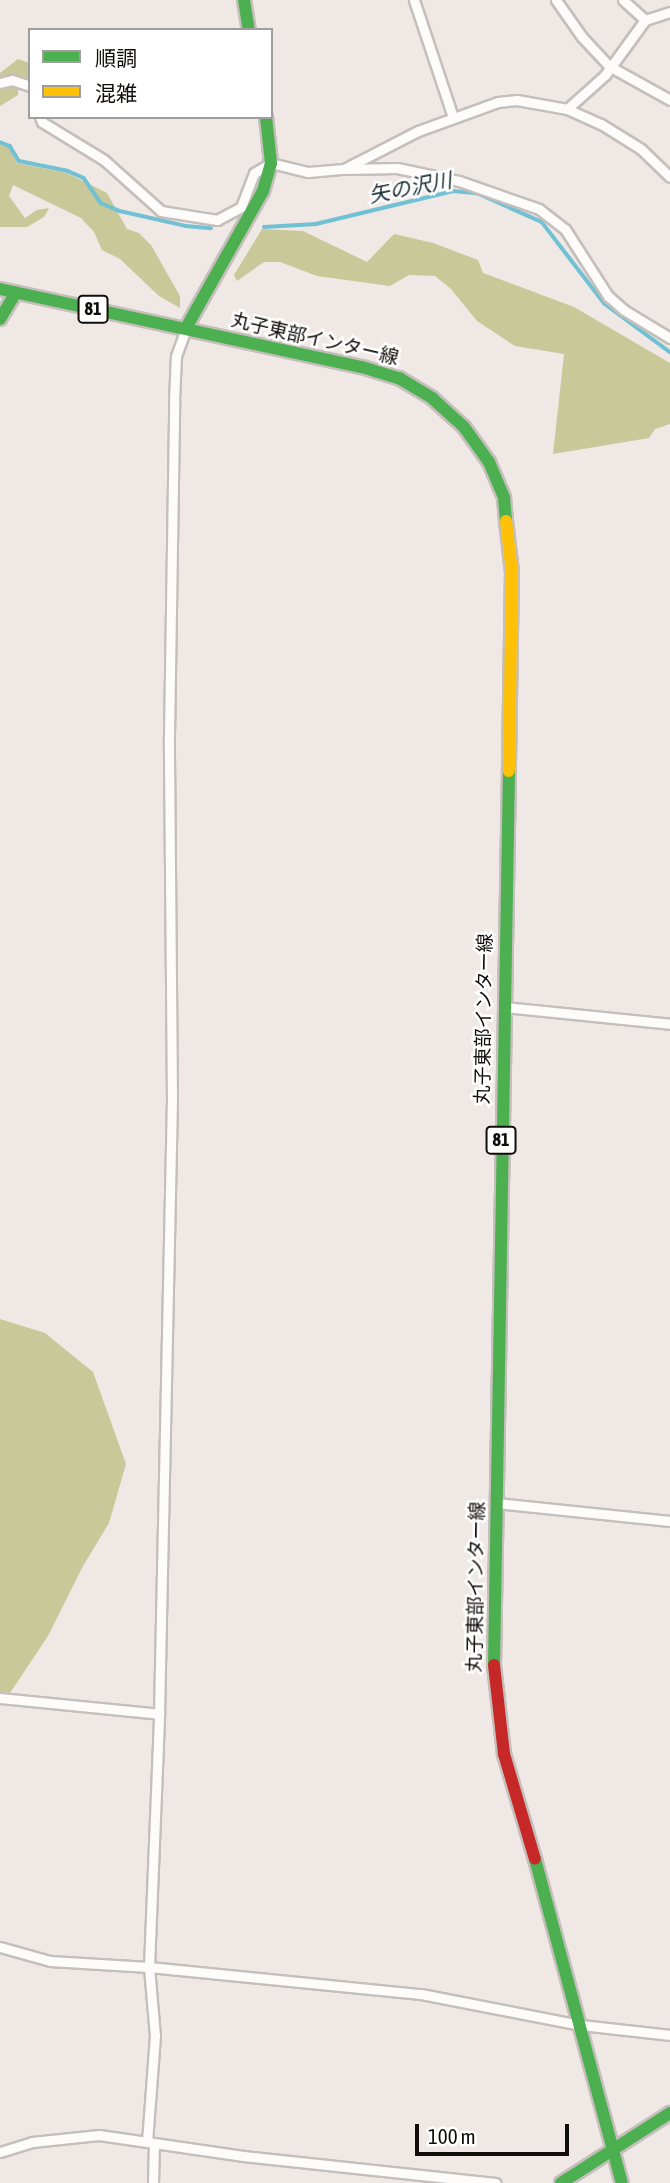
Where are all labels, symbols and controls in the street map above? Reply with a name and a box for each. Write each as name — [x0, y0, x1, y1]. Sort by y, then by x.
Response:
legend — [28, 28, 273, 119]
text: 順調 — [95, 46, 137, 70]
text: 混雑 — [95, 81, 137, 105]
water label: 矢の沢川 — [366, 167, 454, 207]
road number: 81 — [77, 295, 109, 324]
street label: 丸子東部インター線 — [229, 309, 401, 369]
street label: 丸子東部インター線 — [471, 933, 497, 1105]
road number: 81 — [485, 1126, 517, 1154]
street label: 丸子東部インター線 — [463, 1501, 489, 1673]
scale bar — [418, 2110, 572, 2154]
text: 100 m — [428, 2124, 476, 2148]

